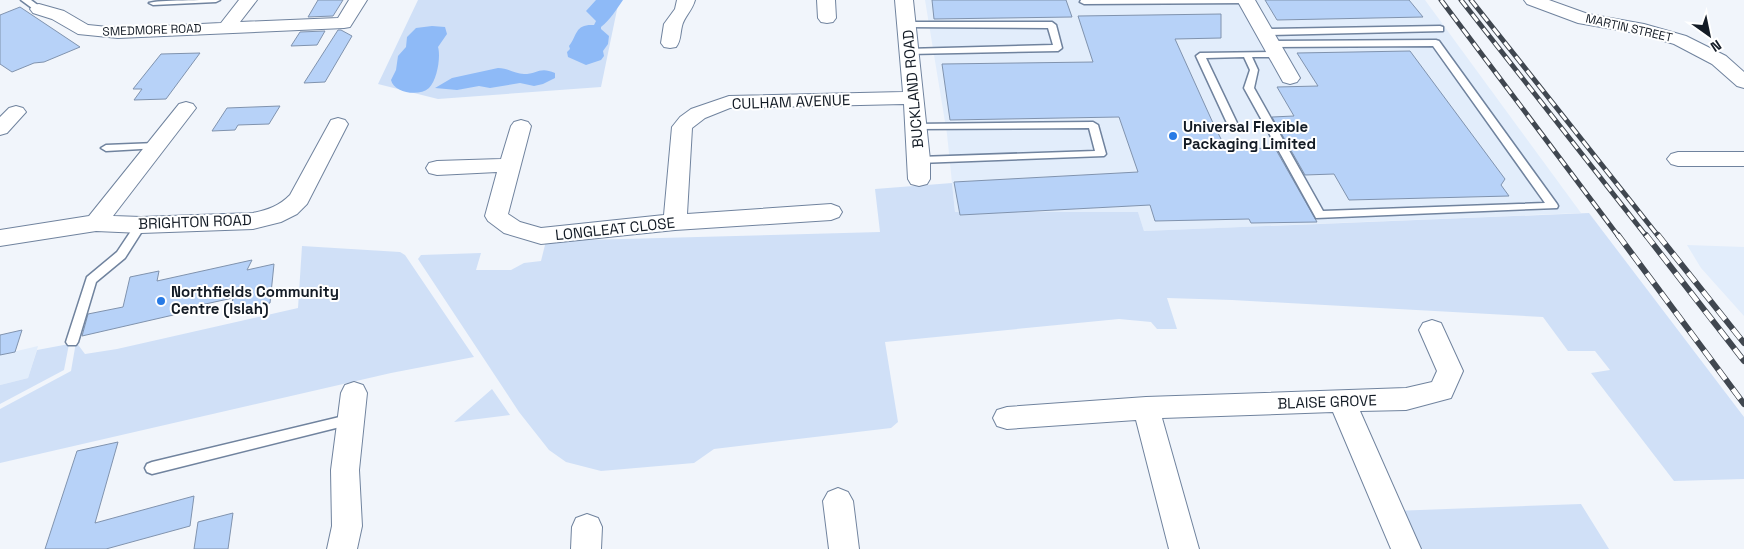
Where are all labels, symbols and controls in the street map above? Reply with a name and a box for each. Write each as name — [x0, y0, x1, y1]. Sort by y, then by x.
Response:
street label: MARTIN STREET — [1584, 10, 1674, 46]
north arrow — [1684, 10, 1734, 60]
street label: SMEDMORE ROAD — [102, 20, 202, 40]
street label: BUCKLAND ROAD — [898, 29, 927, 149]
text: N — [1707, 36, 1725, 56]
street label: CULHAM AVENUE — [731, 90, 851, 113]
place label: Universal Flexible Packaging Limited — [1183, 117, 1316, 153]
marker: Universal Flexible Packaging Limited — [1167, 130, 1179, 142]
street label: BRIGHTON ROAD — [138, 210, 252, 233]
street label: LONGLEAT CLOSE — [554, 213, 676, 244]
place label: Northfields Community Centre (Islah) — [171, 282, 339, 318]
marker: Northfields Community Centre (Islah) — [155, 295, 167, 307]
street label: BLAISE GROVE — [1277, 390, 1377, 413]

